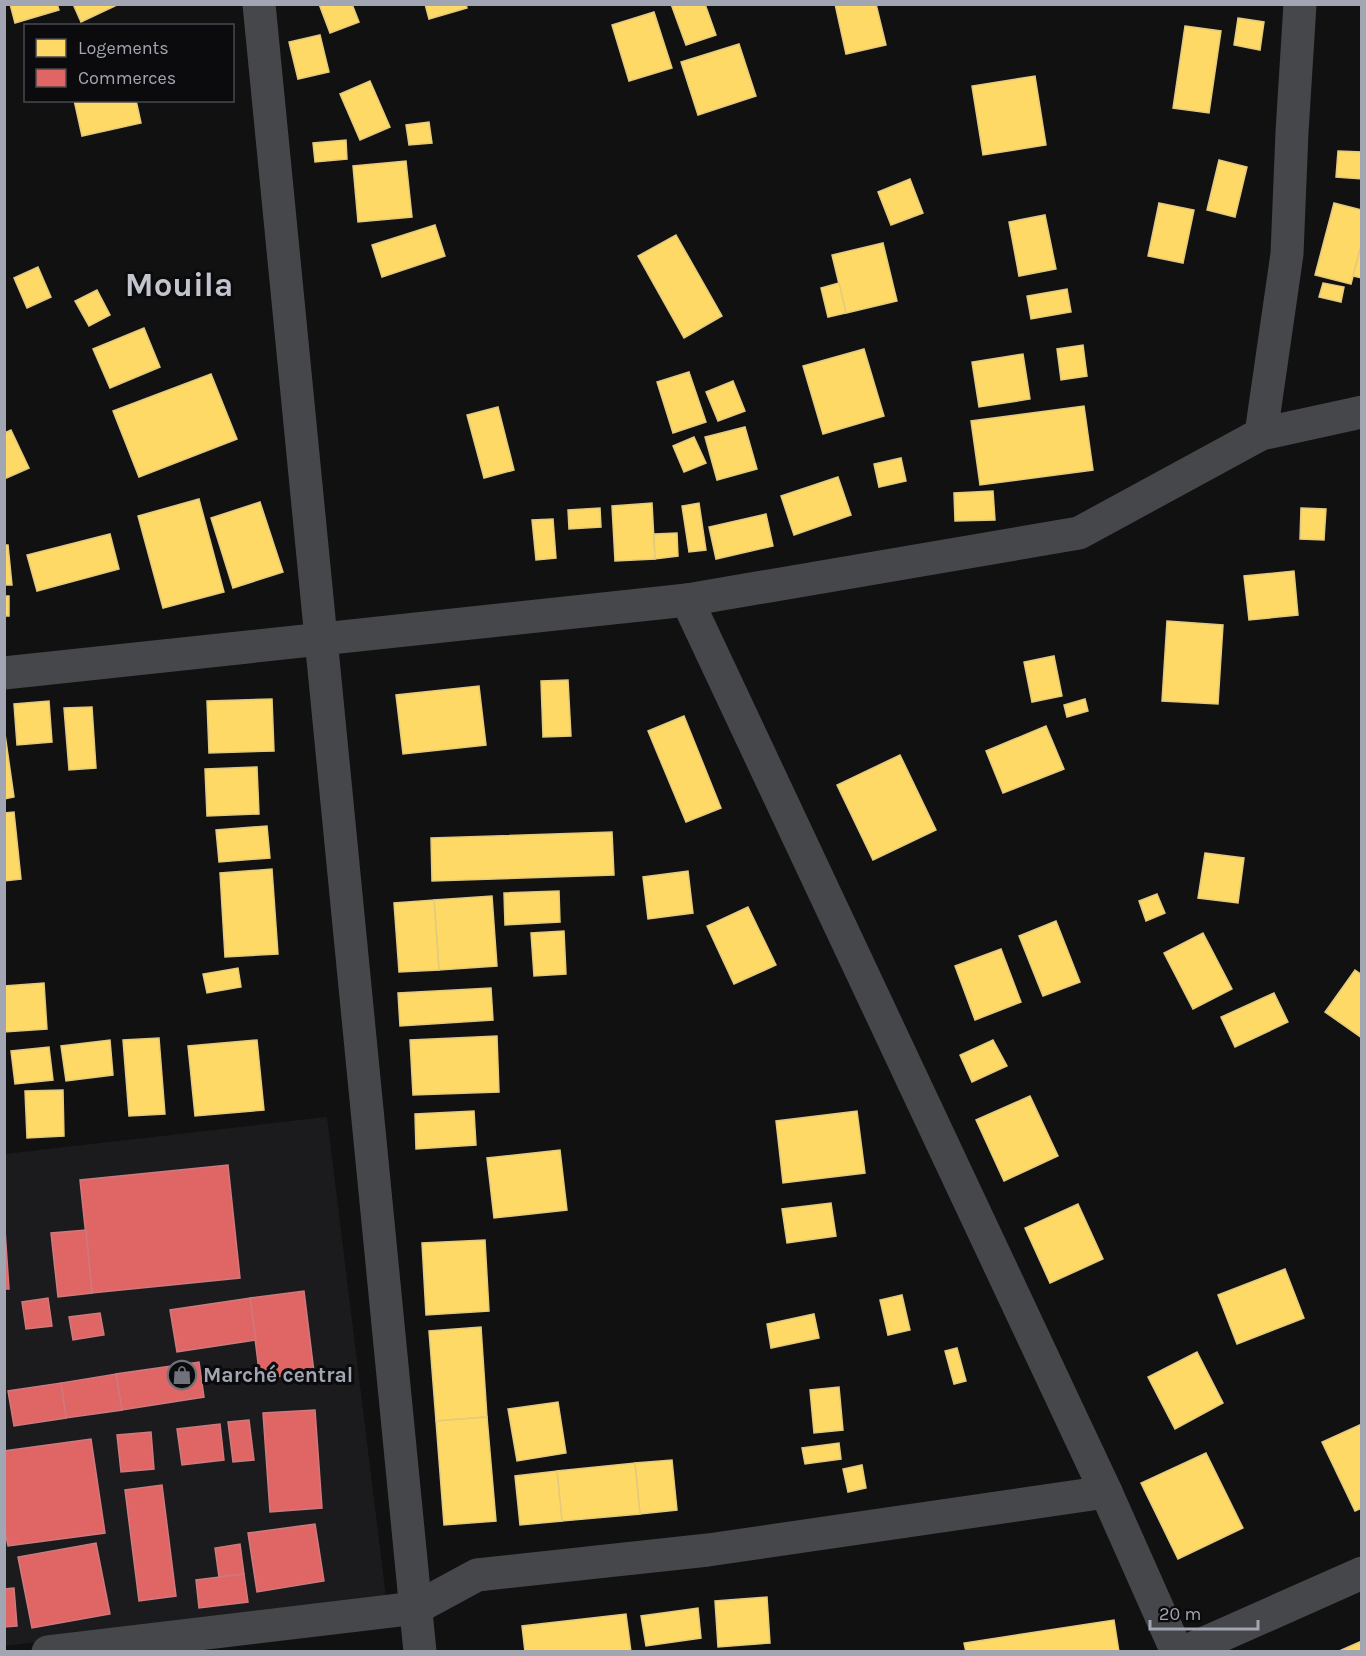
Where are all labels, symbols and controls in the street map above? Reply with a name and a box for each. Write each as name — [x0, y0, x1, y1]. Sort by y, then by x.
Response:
legend — [24, 24, 234, 102]
text: Logements — [78, 37, 169, 59]
text: Commerces — [78, 67, 176, 89]
district label: Mouila — [125, 266, 233, 304]
shop icon: Marché central — [166, 1359, 198, 1391]
place label: Marché central — [203, 1363, 353, 1387]
scale bar — [1150, 1593, 1258, 1631]
text: 20 m — [1159, 1603, 1201, 1625]

